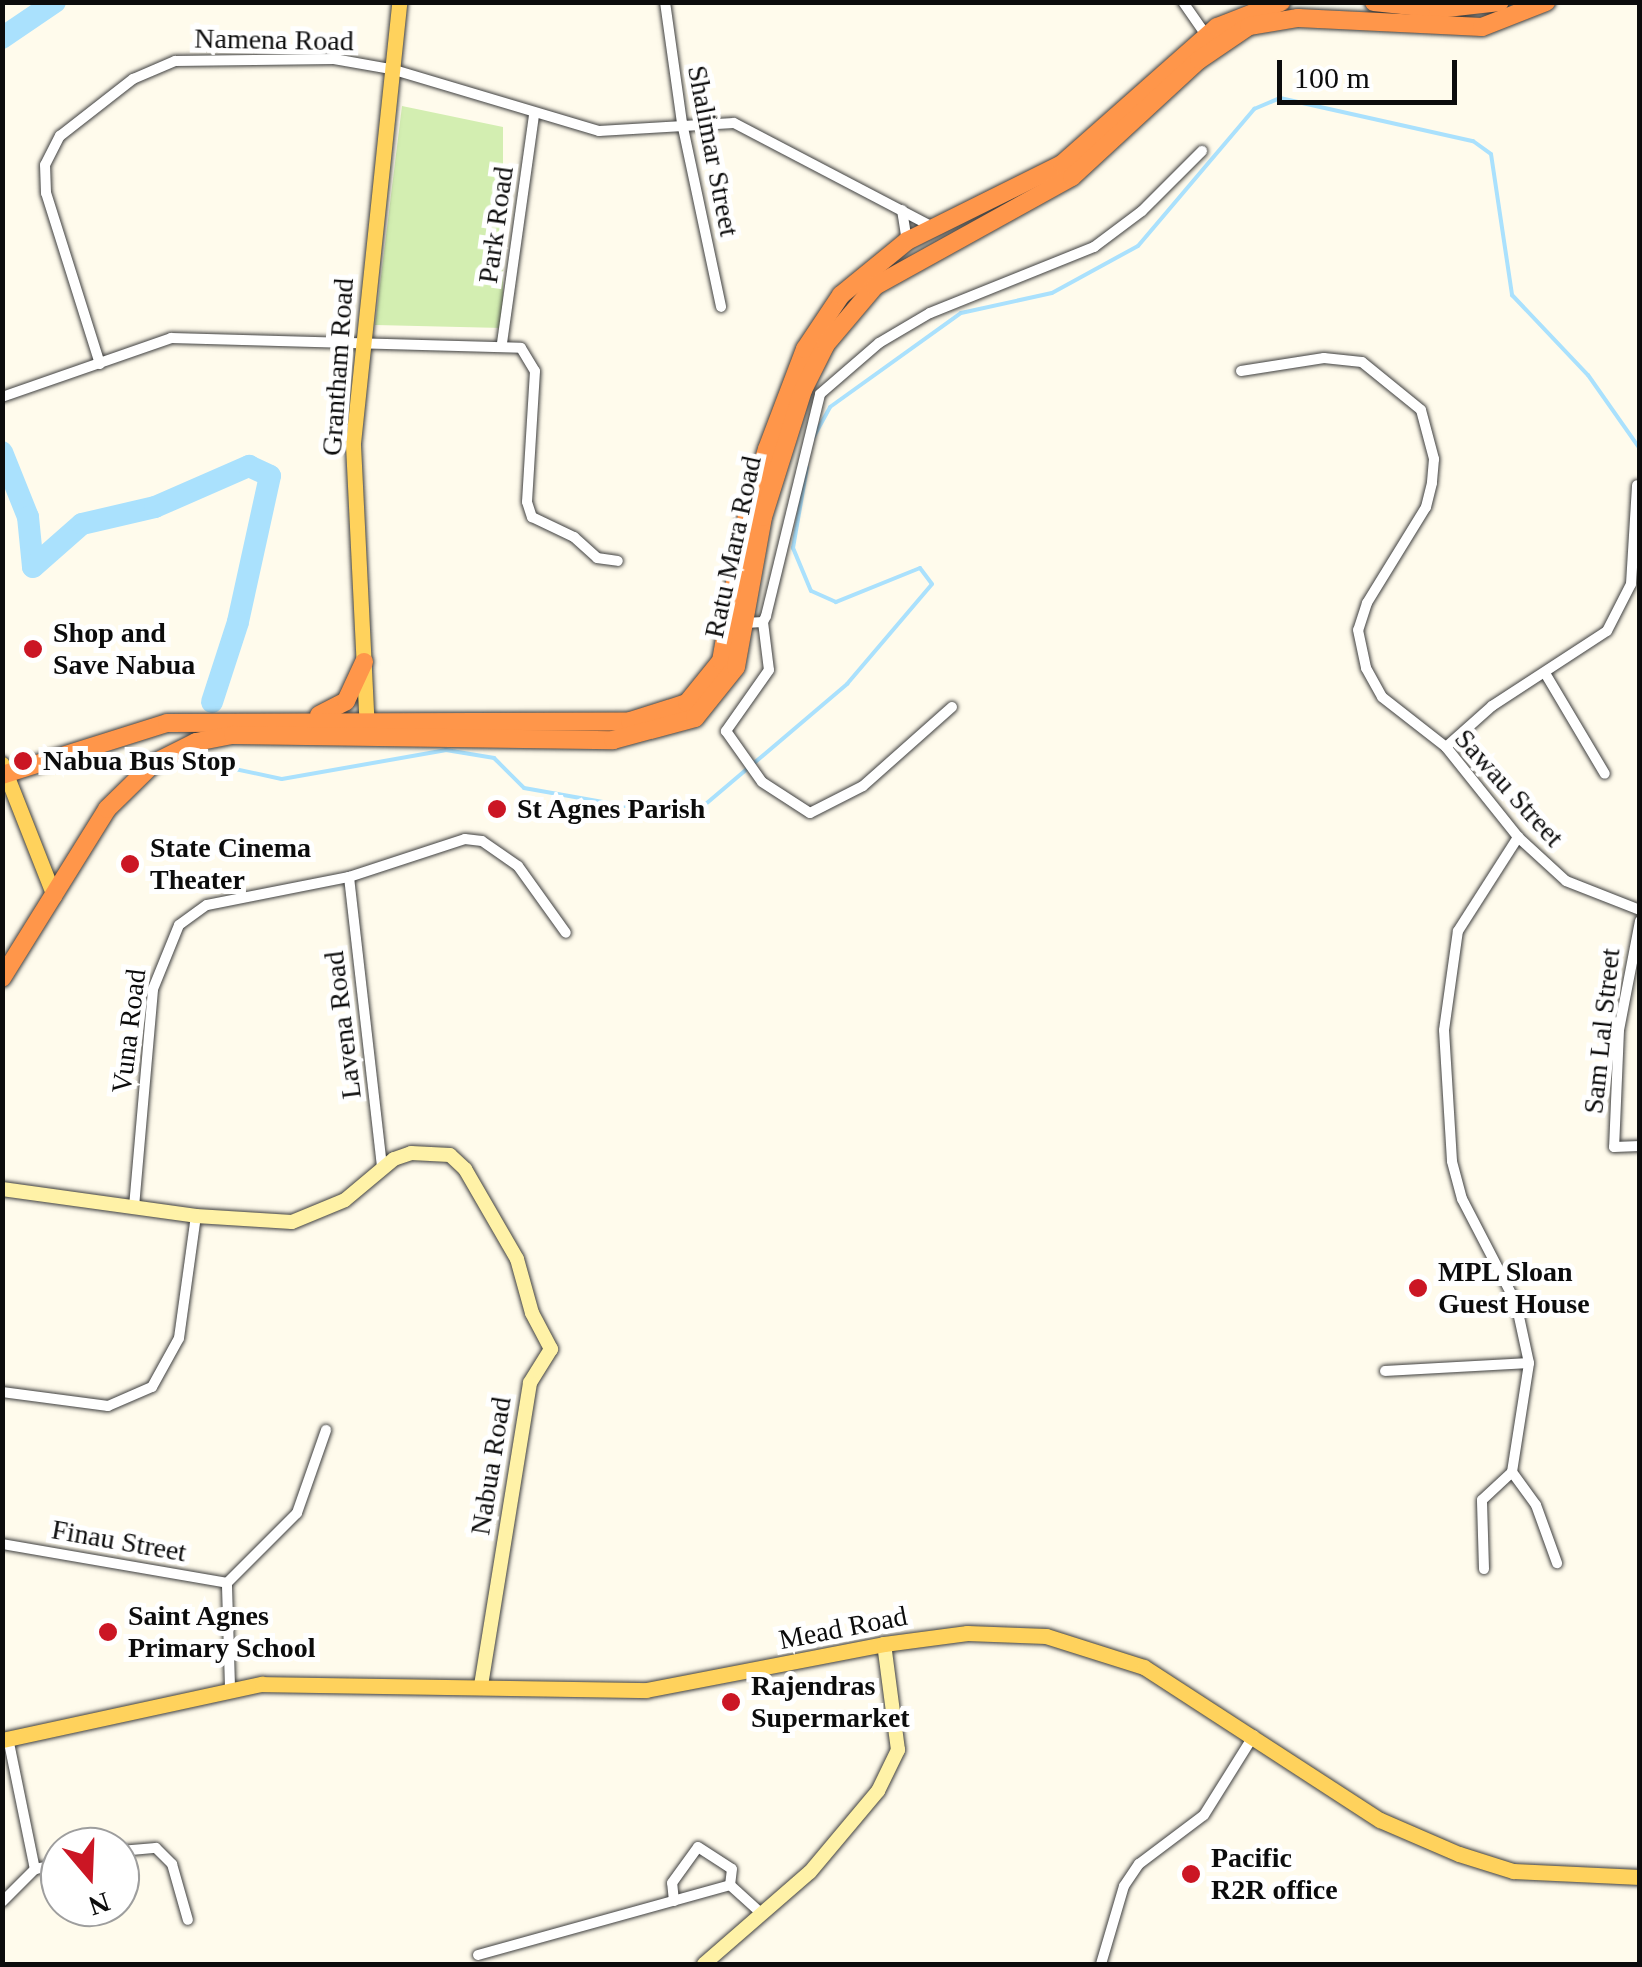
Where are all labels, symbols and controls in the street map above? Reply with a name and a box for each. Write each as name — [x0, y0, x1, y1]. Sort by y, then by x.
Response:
street label: Namena Road — [194, 22, 354, 58]
scale bar — [1282, 40, 1462, 102]
text: 100 m — [1294, 61, 1370, 94]
street label: Shalimar Street — [680, 63, 746, 239]
street label: Park Road — [471, 165, 521, 285]
street label: Grantham Road — [315, 277, 361, 457]
street label: Ratu Mara Road — [697, 453, 769, 641]
place label: Shop and Save Nabua — [53, 616, 195, 682]
marker: Shop and Save Nabua — [22, 638, 44, 660]
street label: Sawau Street — [1447, 722, 1571, 854]
place label: Nabua Bus Stop — [43, 744, 236, 778]
marker: Nabua Bus Stop — [12, 750, 34, 772]
place label: St Agnes Parish — [517, 792, 707, 826]
marker: St Agnes Parish — [486, 798, 508, 820]
place label: State Cinema Theater — [150, 831, 311, 897]
marker: State Cinema Theater — [119, 853, 141, 875]
street label: Sam Lal Street — [1577, 946, 1627, 1116]
street label: Lavena Road — [317, 949, 369, 1101]
street label: Vuna Road — [105, 967, 153, 1095]
place label: MPL Sloan Guest House — [1438, 1255, 1590, 1321]
marker: MPL Sloan Guest House — [1407, 1277, 1429, 1299]
street label: Nabua Road — [464, 1395, 518, 1537]
street label: Finau Street — [49, 1513, 189, 1569]
place label: Saint Agnes Primary School — [128, 1599, 315, 1665]
street label: Mead Road — [776, 1599, 910, 1657]
marker: Saint Agnes Primary School — [97, 1621, 119, 1643]
place label: Rajendras Supermarket — [751, 1669, 910, 1735]
marker: Rajendras Supermarket — [720, 1691, 742, 1713]
north arrow — [40, 1827, 140, 1927]
place label: Pacific R2R office — [1211, 1841, 1338, 1907]
marker: Pacific R2R office — [1180, 1863, 1202, 1885]
text: N — [85, 1886, 114, 1922]

